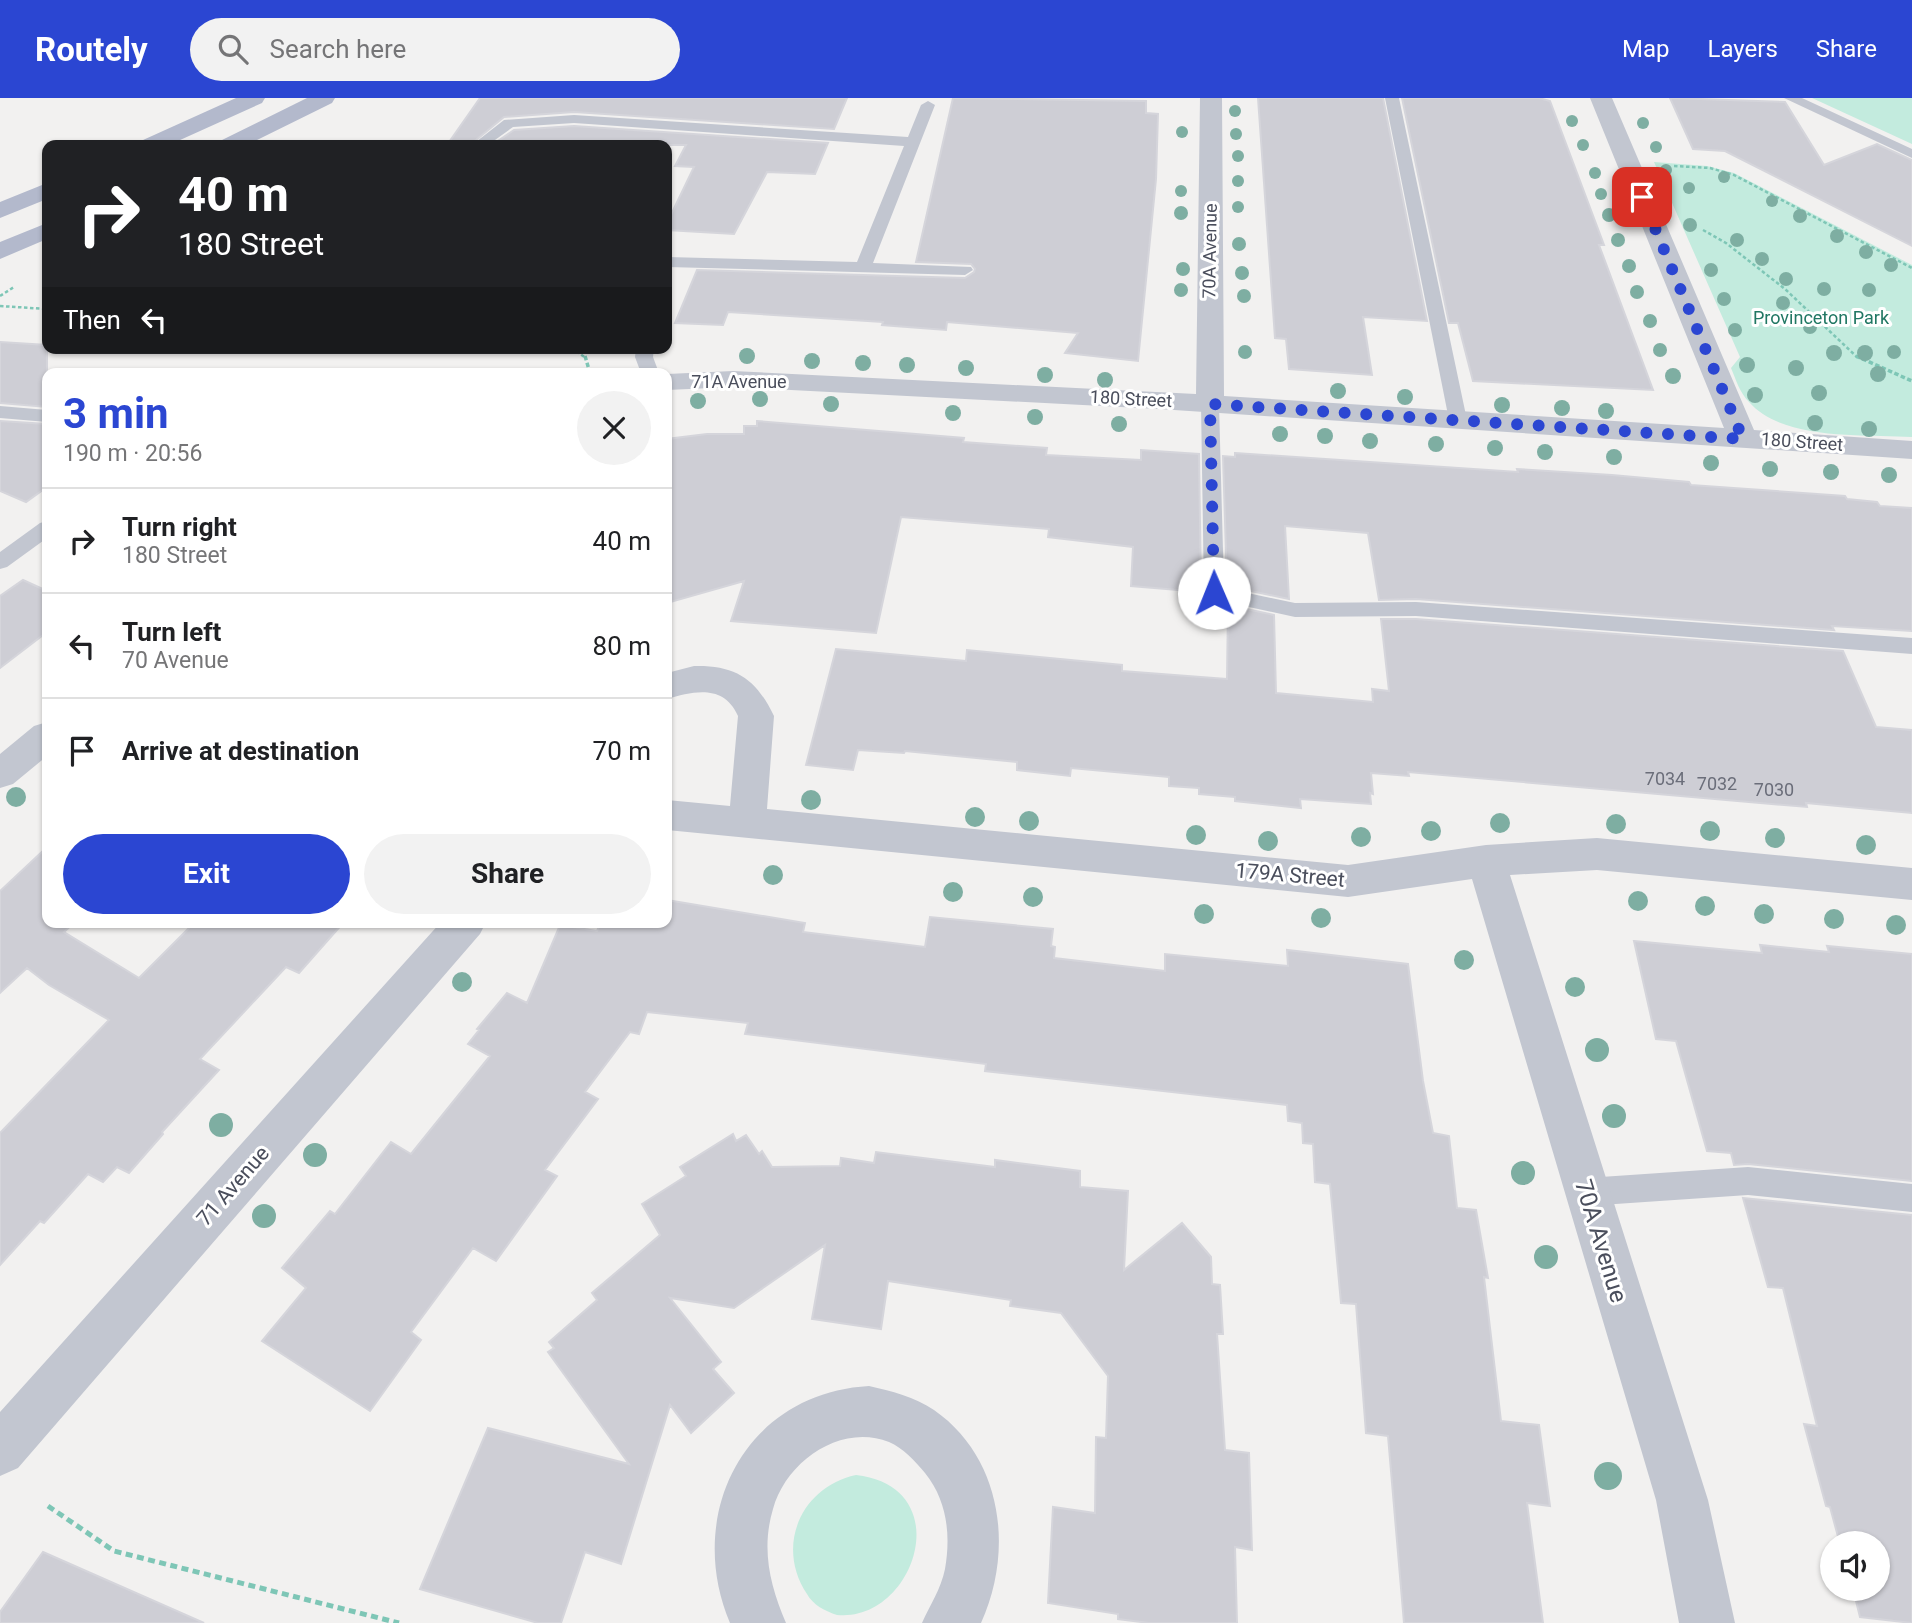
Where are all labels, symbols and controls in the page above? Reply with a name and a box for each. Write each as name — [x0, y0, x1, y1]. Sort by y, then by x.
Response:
search box — [190, 18, 680, 81]
text: Routely — [35, 30, 148, 69]
icon: search — [214, 30, 252, 68]
text: Search here — [270, 34, 406, 64]
text: Map — [1622, 35, 1670, 63]
text: Layers — [1708, 35, 1778, 63]
text: Share — [1816, 35, 1877, 63]
text: 40 m — [178, 166, 289, 223]
pin — [1612, 167, 1672, 227]
icon: right — [63, 168, 154, 259]
icon: arrive — [1623, 178, 1661, 216]
street label: 70A Avenue — [1198, 203, 1221, 299]
text: 180 Street — [178, 225, 324, 263]
icon: left — [135, 301, 173, 339]
text: Then — [63, 305, 121, 335]
park label: Provinceton Park — [1753, 307, 1890, 328]
street label: 71A Avenue — [691, 371, 787, 392]
street label: 180 Street — [1089, 386, 1173, 411]
text: 3 min — [63, 389, 169, 438]
button: close — [577, 391, 651, 465]
street label: 180 Street — [1760, 428, 1844, 455]
text: 190 m · 20:56 — [63, 440, 202, 467]
text: Turn right — [122, 512, 237, 542]
icon: right — [63, 522, 101, 560]
text: 40 m — [593, 526, 651, 556]
text: 180 Street — [122, 542, 227, 569]
position arrow — [1177, 556, 1251, 630]
text: Turn left — [122, 617, 221, 647]
icon: left — [63, 627, 101, 665]
text: 80 m — [593, 631, 651, 661]
text: 70 Avenue — [122, 647, 229, 674]
icon: arrive — [63, 732, 101, 770]
text: Arrive at destination — [122, 736, 359, 766]
text: 70 m — [593, 736, 651, 766]
house number: 7034 — [1645, 768, 1685, 789]
house number: 7032 — [1697, 773, 1737, 794]
house number: 7030 — [1754, 779, 1794, 800]
button: Exit — [63, 834, 350, 914]
button: Share — [364, 834, 651, 914]
street label: 179A Street — [1234, 858, 1346, 892]
street label: 71 Avenue — [192, 1141, 274, 1231]
street label: 70A Avenue — [1569, 1176, 1633, 1306]
map controls — [1820, 1531, 1890, 1601]
button: sound — [1820, 1531, 1890, 1601]

